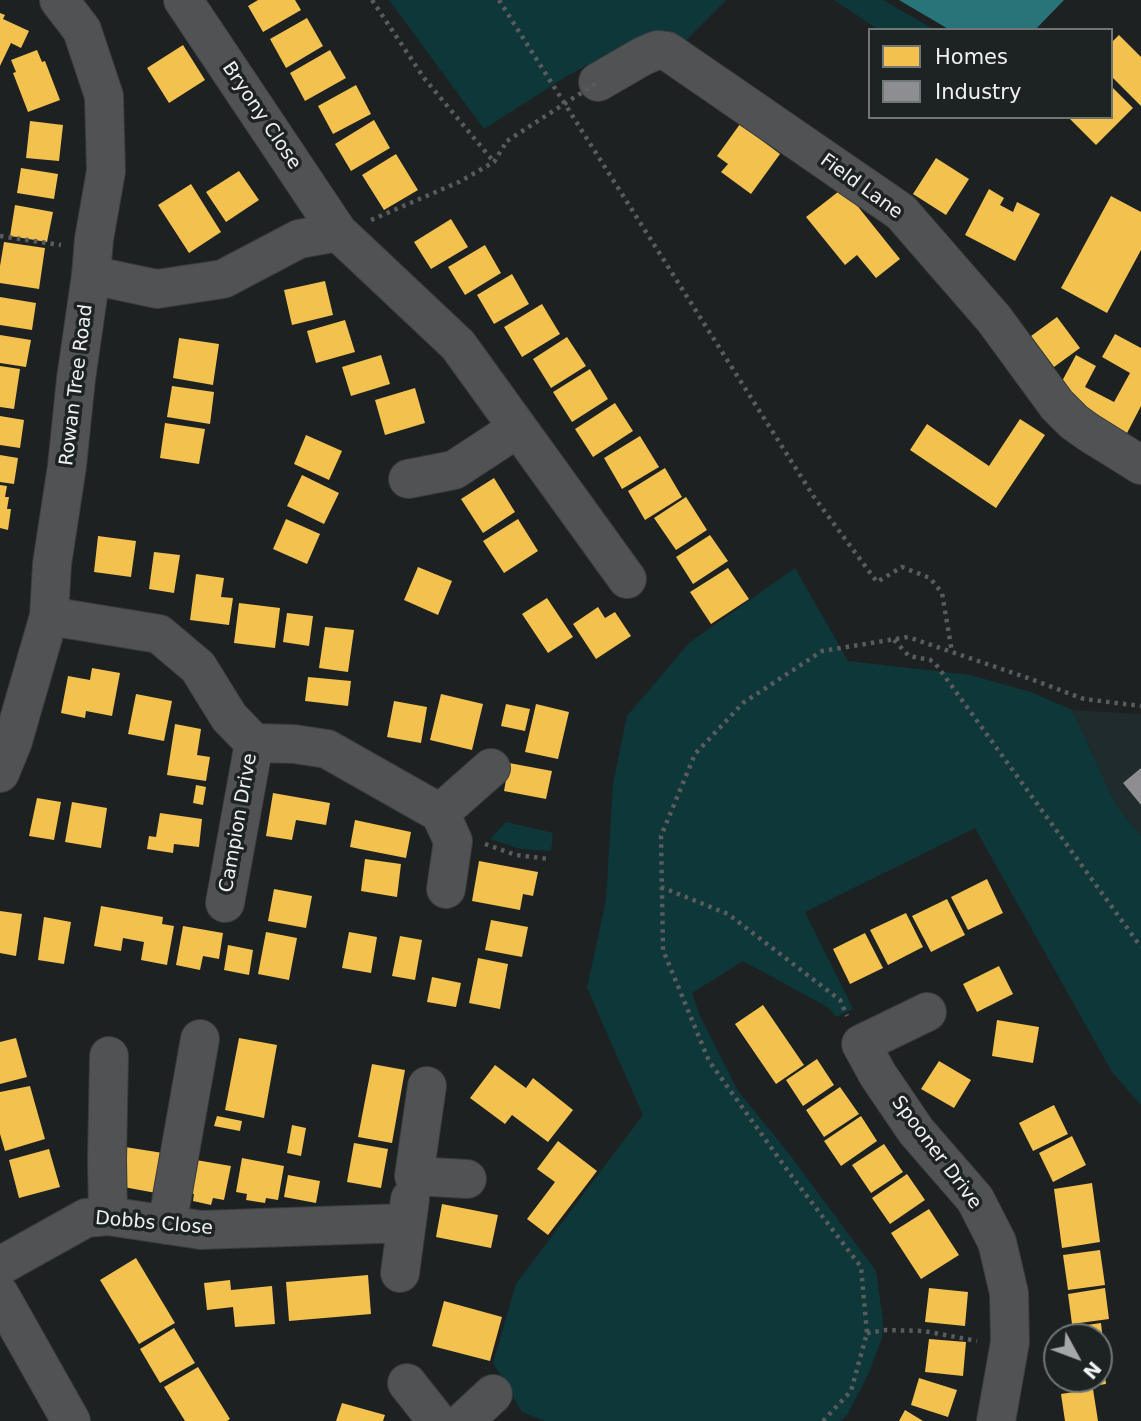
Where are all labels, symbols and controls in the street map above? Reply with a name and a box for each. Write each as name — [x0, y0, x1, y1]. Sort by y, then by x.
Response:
legend — [868, 28, 1113, 119]
text: Homes — [935, 45, 1008, 69]
street label: Bryony Close — [217, 58, 305, 174]
text: Industry — [935, 80, 1021, 104]
street label: Field Lane — [816, 150, 906, 224]
street label: Rowan Tree Road — [56, 303, 98, 467]
street label: Campion Drive — [216, 752, 262, 894]
street label: Spooner Drive — [886, 1092, 986, 1214]
street label: Dobbs Close — [94, 1207, 214, 1241]
north arrow — [1043, 1323, 1113, 1393]
text: N — [1079, 1357, 1106, 1384]

